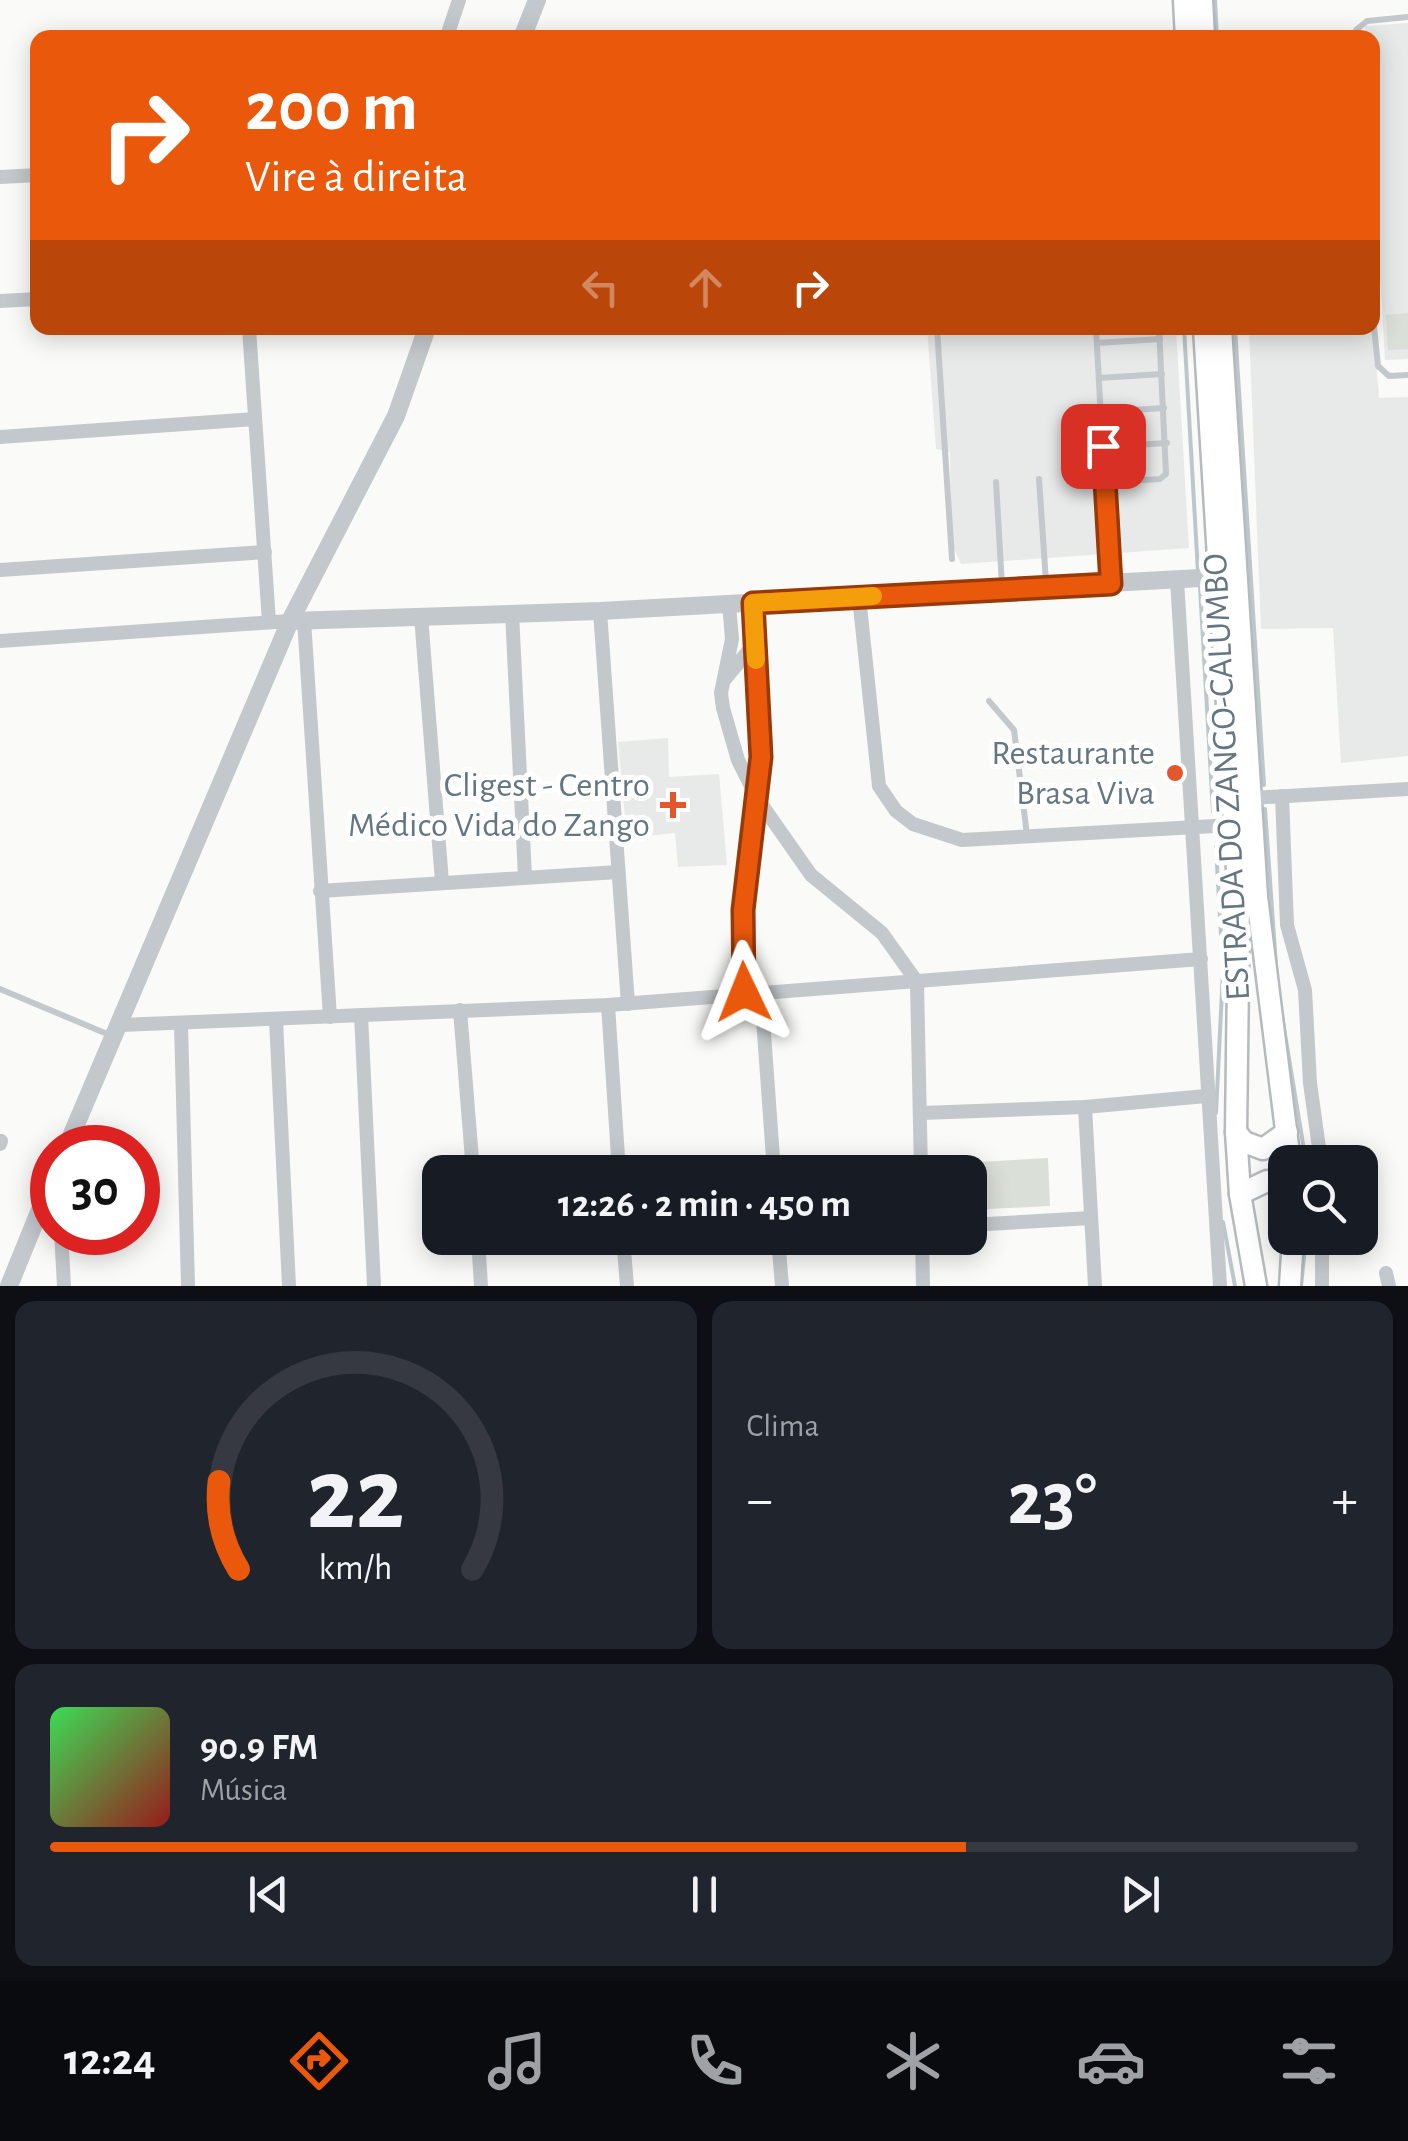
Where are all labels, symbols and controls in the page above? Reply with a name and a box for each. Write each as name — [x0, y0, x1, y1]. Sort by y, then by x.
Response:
icon: right — [80, 70, 210, 200]
text: 200 m — [245, 73, 418, 143]
text: Vire à direita — [245, 155, 468, 200]
icon: left — [573, 260, 628, 315]
icon: ahead — [678, 260, 733, 315]
icon: right — [783, 260, 838, 315]
pin — [1061, 404, 1146, 489]
icon: arrive — [1076, 419, 1131, 474]
street label: ESTRADA DO ZANGO-CALUMBO — [1198, 552, 1256, 1002]
place label: Restaurante Brasa Viva — [991, 736, 1155, 811]
marker: Restaurante Brasa Viva — [1164, 762, 1186, 784]
place label: Cligest - Centro Médico Vida do Zango — [348, 768, 650, 843]
marker: Cligest - Centro Médico Vida do Zango — [660, 792, 686, 818]
position arrow — [692, 940, 796, 1044]
speed limit sign: 30 — [30, 1125, 160, 1255]
map controls — [1268, 1145, 1378, 1255]
button: search — [1268, 1145, 1378, 1255]
text: 12:26 · 2 min · 450 m — [558, 1186, 851, 1224]
text: Clima — [747, 1410, 819, 1442]
text: 22 — [307, 1444, 405, 1548]
text: 23° — [1007, 1463, 1097, 1538]
text: − — [747, 1473, 773, 1528]
text: + — [1332, 1473, 1358, 1528]
text: km/h — [319, 1550, 393, 1586]
text: 90.9 FM — [200, 1729, 318, 1767]
text: Música — [200, 1774, 287, 1806]
icon: previous — [241, 1867, 296, 1922]
icon: pause — [677, 1867, 732, 1922]
icon: next — [1113, 1867, 1168, 1922]
icon: directions — [284, 2026, 354, 2096]
icon: music — [482, 2026, 552, 2096]
icon: phone — [680, 2026, 750, 2096]
icon: climate — [878, 2026, 948, 2096]
icon: car — [1076, 2026, 1146, 2096]
icon: filters — [1274, 2026, 1344, 2096]
text: 12:24 — [64, 2038, 156, 2083]

